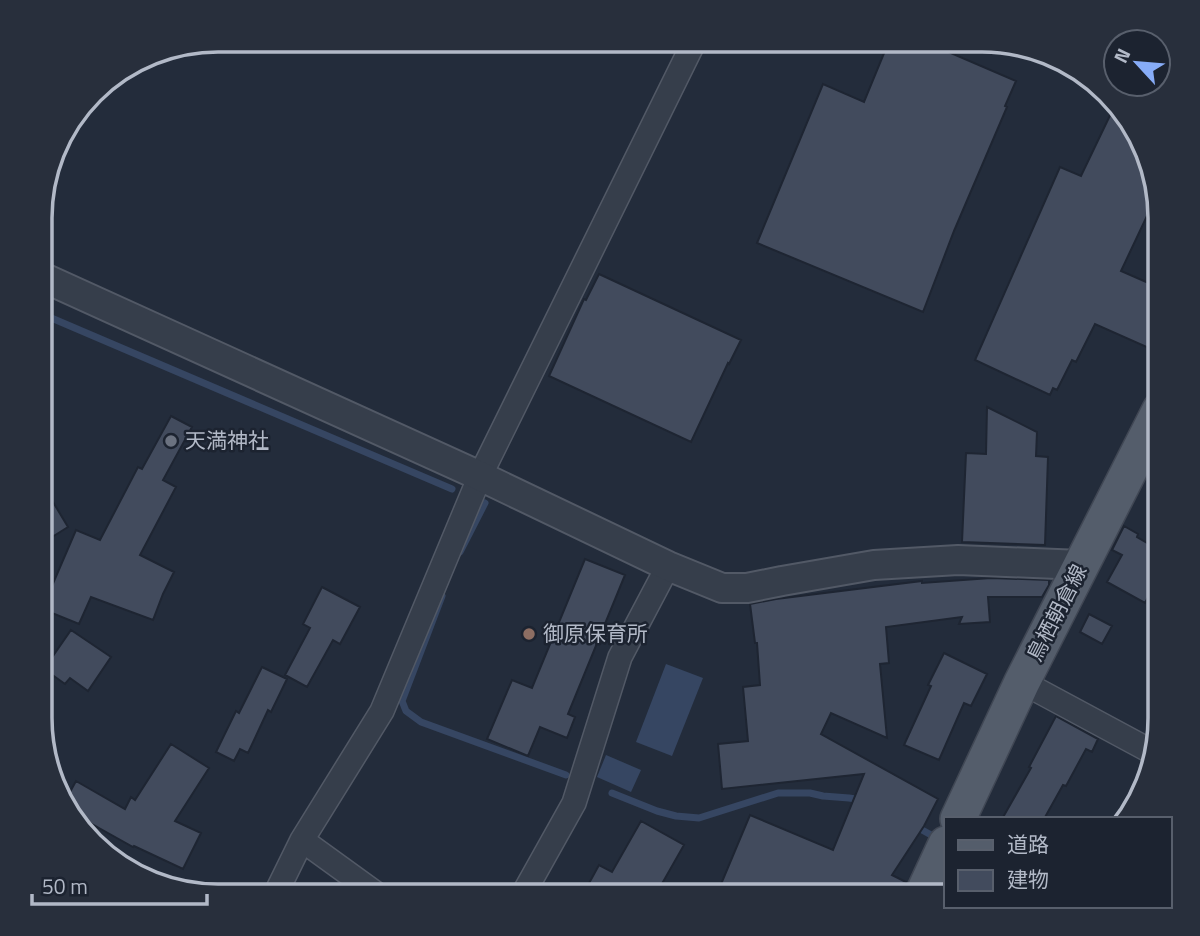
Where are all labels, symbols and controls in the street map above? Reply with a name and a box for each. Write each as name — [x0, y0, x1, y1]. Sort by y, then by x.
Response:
north arrow — [1102, 28, 1172, 98]
text: N — [1105, 43, 1137, 68]
place label: 天満神社 — [185, 424, 269, 456]
marker: 天満神社 — [163, 433, 179, 449]
street label: 鳥栖朝倉線 — [1018, 559, 1094, 667]
place label: 御原保育所 — [543, 617, 648, 649]
marker: 御原保育所 — [521, 626, 537, 642]
legend — [944, 817, 1172, 908]
text: 道路 — [1007, 828, 1049, 860]
scale bar — [32, 862, 206, 906]
text: 建物 — [1007, 863, 1049, 895]
text: 50 m — [42, 870, 88, 902]

